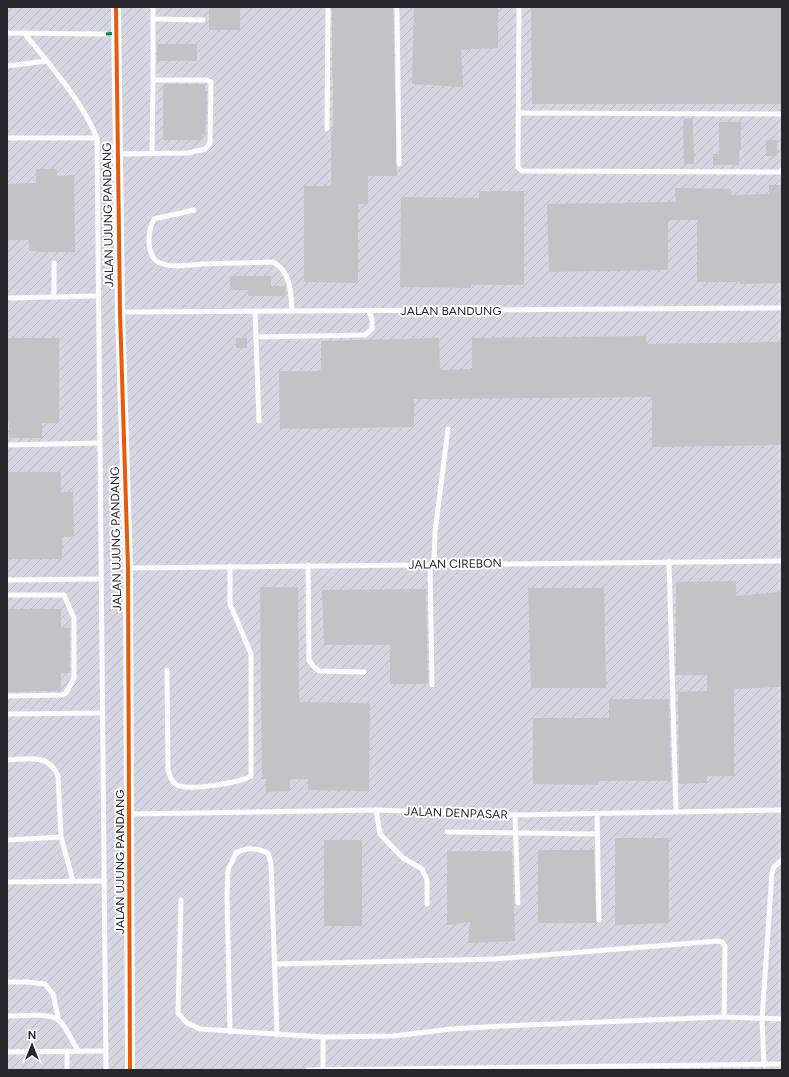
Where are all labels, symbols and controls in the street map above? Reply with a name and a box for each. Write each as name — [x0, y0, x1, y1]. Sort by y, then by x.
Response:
street label: JALAN UJUNG PANDANG — [100, 143, 116, 287]
street label: JALAN BANDUNG — [401, 304, 501, 318]
street label: JALAN UJUNG PANDANG — [108, 467, 124, 611]
street label: JALAN CIREBON — [408, 556, 502, 572]
street label: JALAN UJUNG PANDANG — [113, 790, 127, 934]
street label: JALAN DENPASAR — [404, 804, 508, 822]
north arrow — [12, 1025, 52, 1065]
text: N — [28, 1029, 36, 1042]

